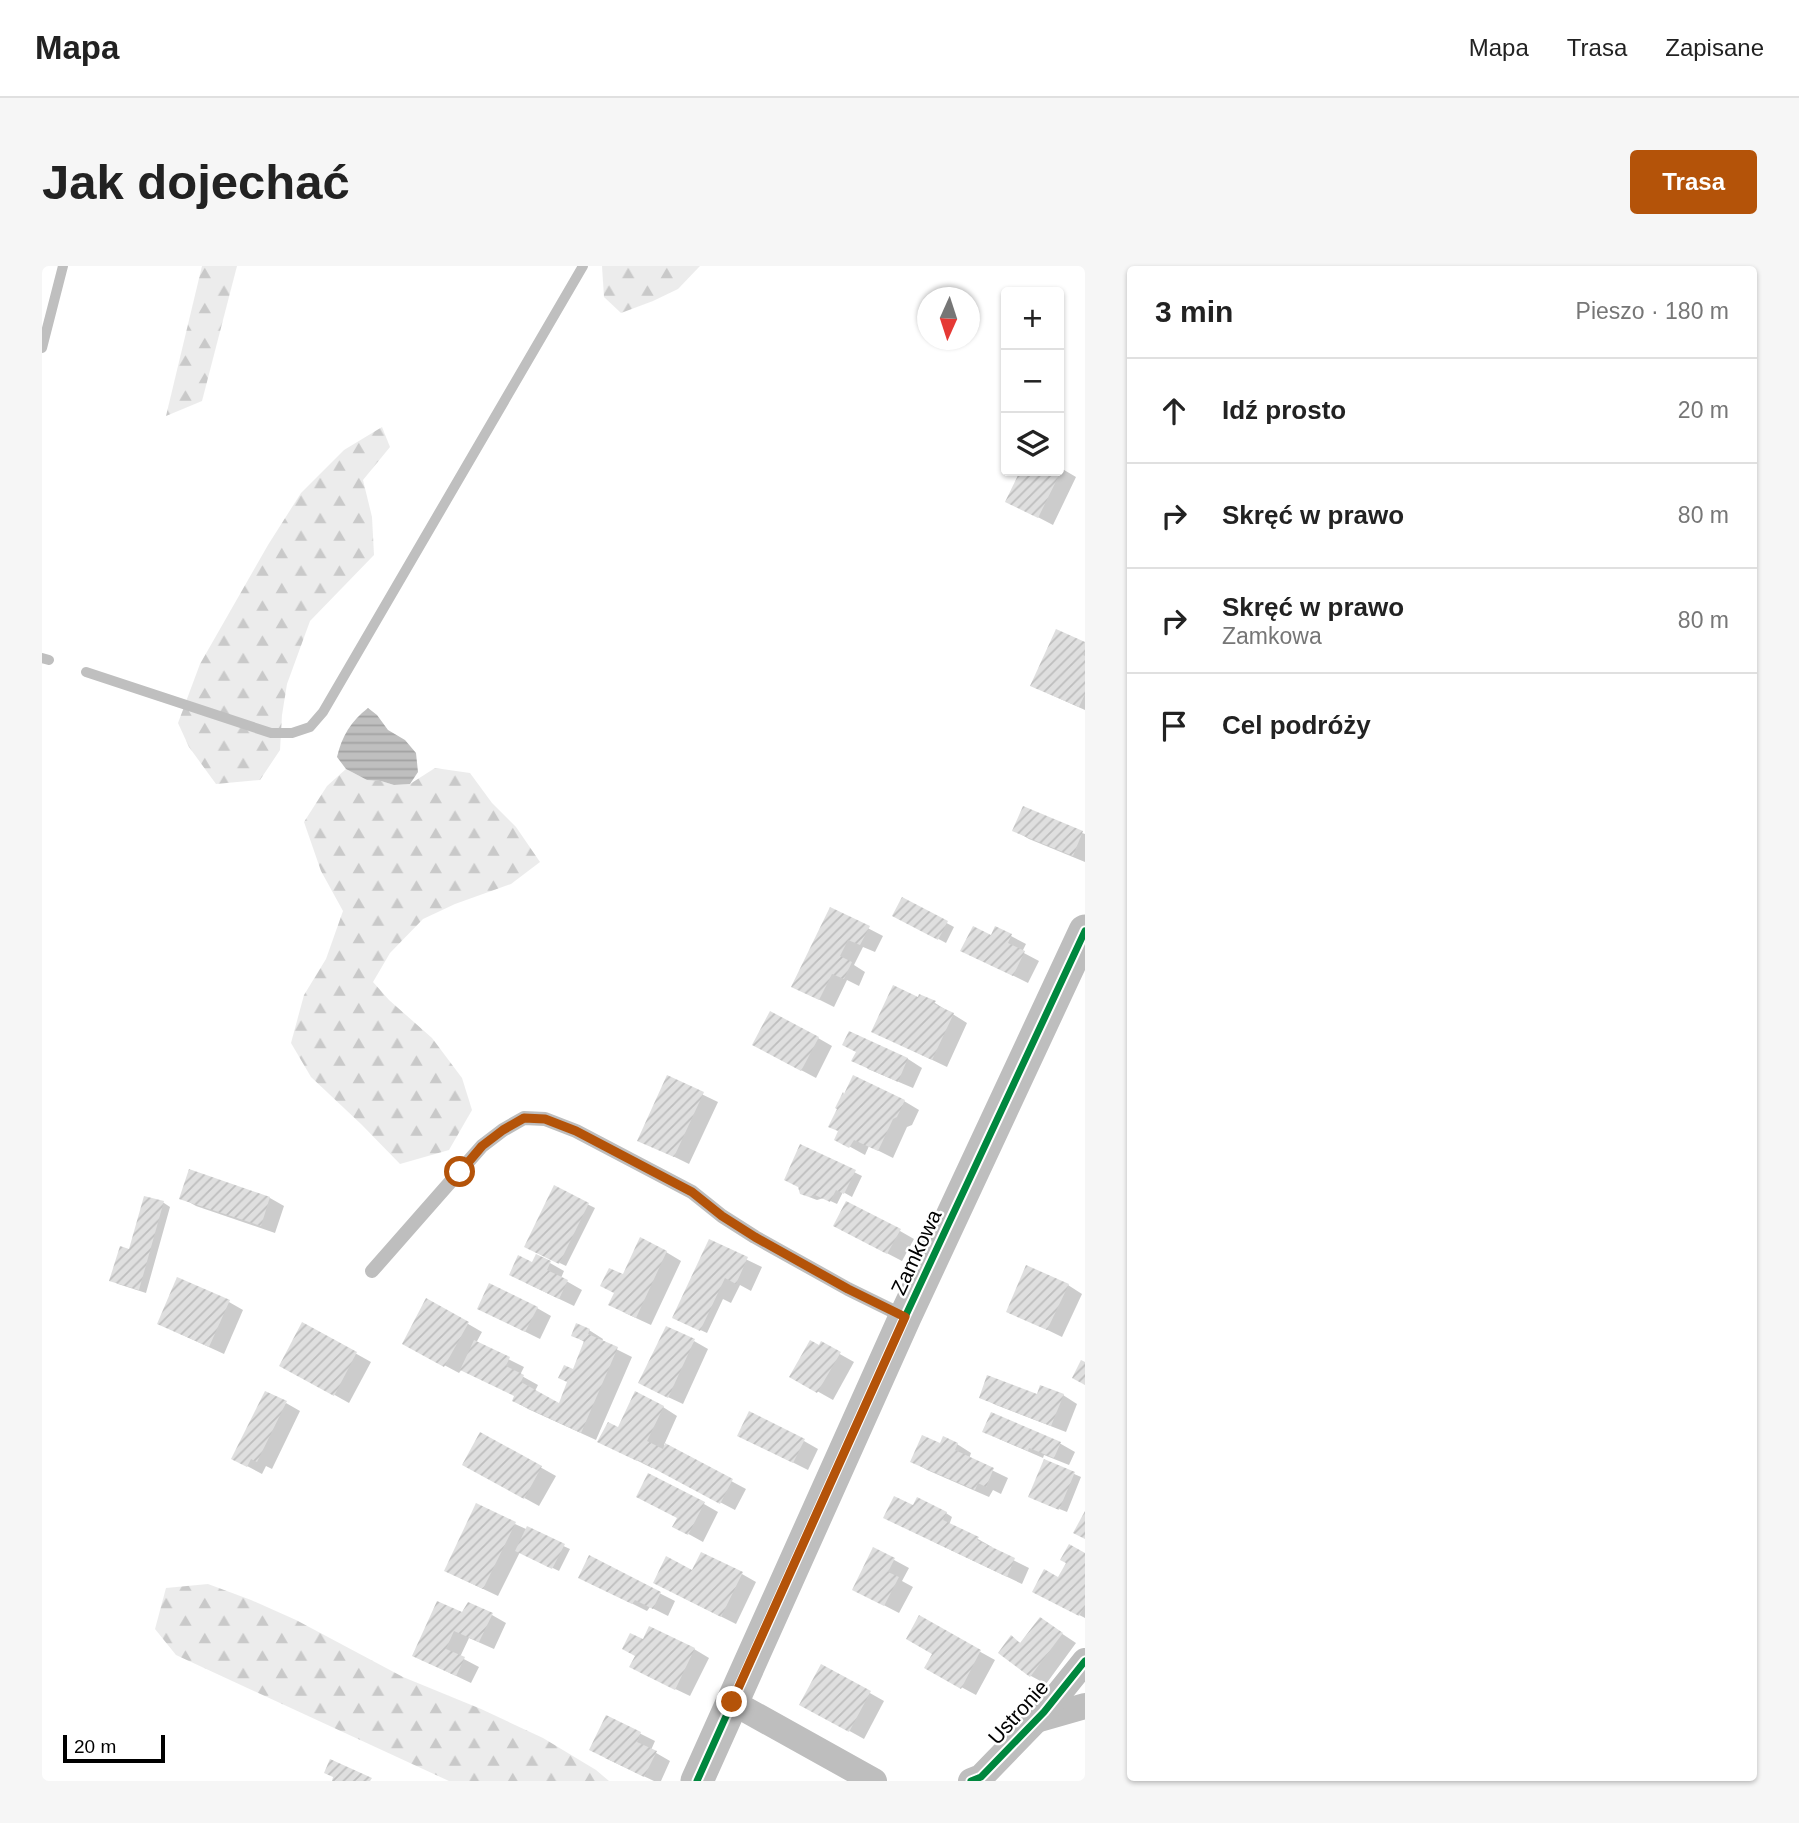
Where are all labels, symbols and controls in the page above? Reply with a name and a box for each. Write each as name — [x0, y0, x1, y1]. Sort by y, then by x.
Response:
text: Mapa — [35, 29, 119, 66]
text: Mapa — [1469, 34, 1529, 61]
text: Trasa — [1567, 34, 1627, 61]
text: Zapisane — [1665, 34, 1764, 61]
button: Trasa — [1630, 150, 1757, 214]
text: Jak dojechać — [42, 155, 350, 209]
north arrow — [917, 287, 980, 350]
map controls — [1001, 287, 1064, 476]
button: + — [1001, 287, 1064, 350]
text: 3 min — [1155, 295, 1233, 328]
text: Pieszo · 180 m — [1576, 298, 1729, 324]
button: − — [1001, 350, 1064, 413]
icon: ahead — [1155, 392, 1193, 430]
text: Idź prosto — [1222, 395, 1346, 425]
text: 20 m — [1678, 397, 1729, 423]
button: layers — [1001, 413, 1064, 476]
icon: right — [1155, 497, 1193, 535]
text: Skręć w prawo — [1222, 500, 1404, 530]
text: 80 m — [1678, 502, 1729, 528]
text: Skręć w prawo — [1222, 592, 1404, 622]
icon: right — [1155, 602, 1193, 640]
text: 80 m — [1678, 607, 1729, 633]
text: Zamkowa — [1222, 623, 1322, 649]
icon: arrive — [1155, 707, 1193, 745]
text: Cel podróży — [1222, 710, 1371, 740]
route start — [444, 1156, 475, 1187]
street label: Zamkowa — [886, 1206, 946, 1298]
street label: Ustronie — [983, 1675, 1053, 1749]
route end — [716, 1686, 747, 1717]
scale bar — [63, 1732, 164, 1764]
text: 20 m — [74, 1736, 116, 1757]

